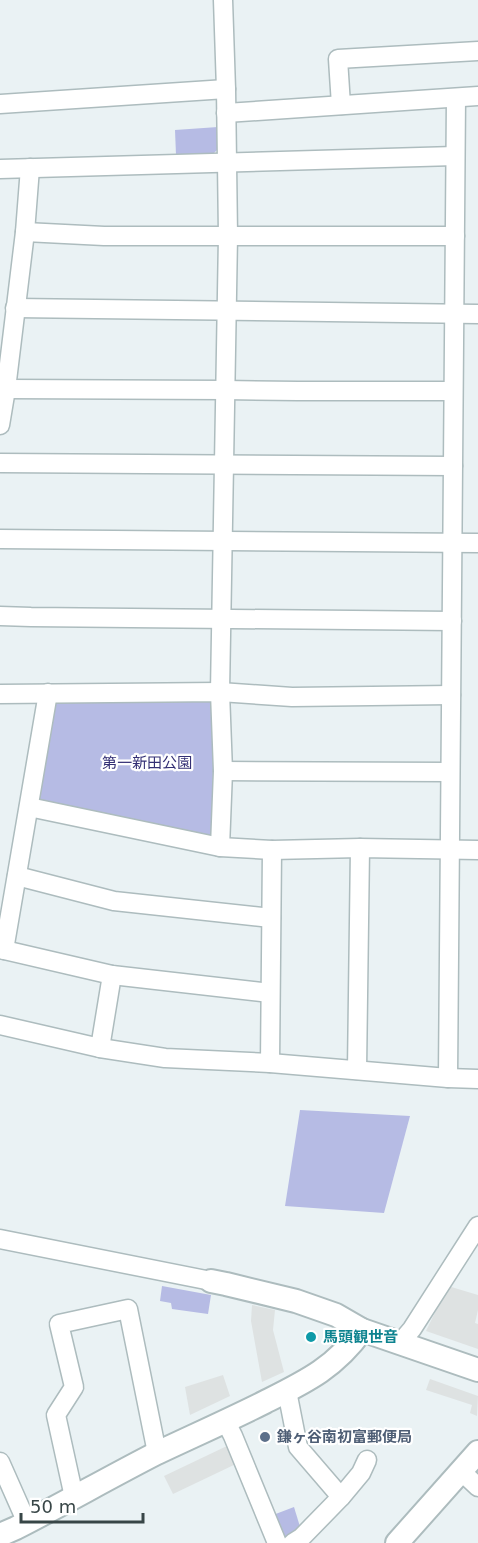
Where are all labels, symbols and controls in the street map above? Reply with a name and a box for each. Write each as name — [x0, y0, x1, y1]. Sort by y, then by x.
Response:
park label: 第一新田公園 — [102, 754, 192, 772]
place label: 馬頭観世音 — [323, 1328, 398, 1346]
marker: 馬頭観世音 — [304, 1330, 318, 1344]
place label: 鎌ヶ谷南初富郵便局 — [276, 1428, 412, 1446]
marker: 鎌ヶ谷南初富郵便局 — [258, 1430, 272, 1444]
scale bar — [21, 1486, 142, 1524]
text: 50 m — [30, 1496, 76, 1517]

